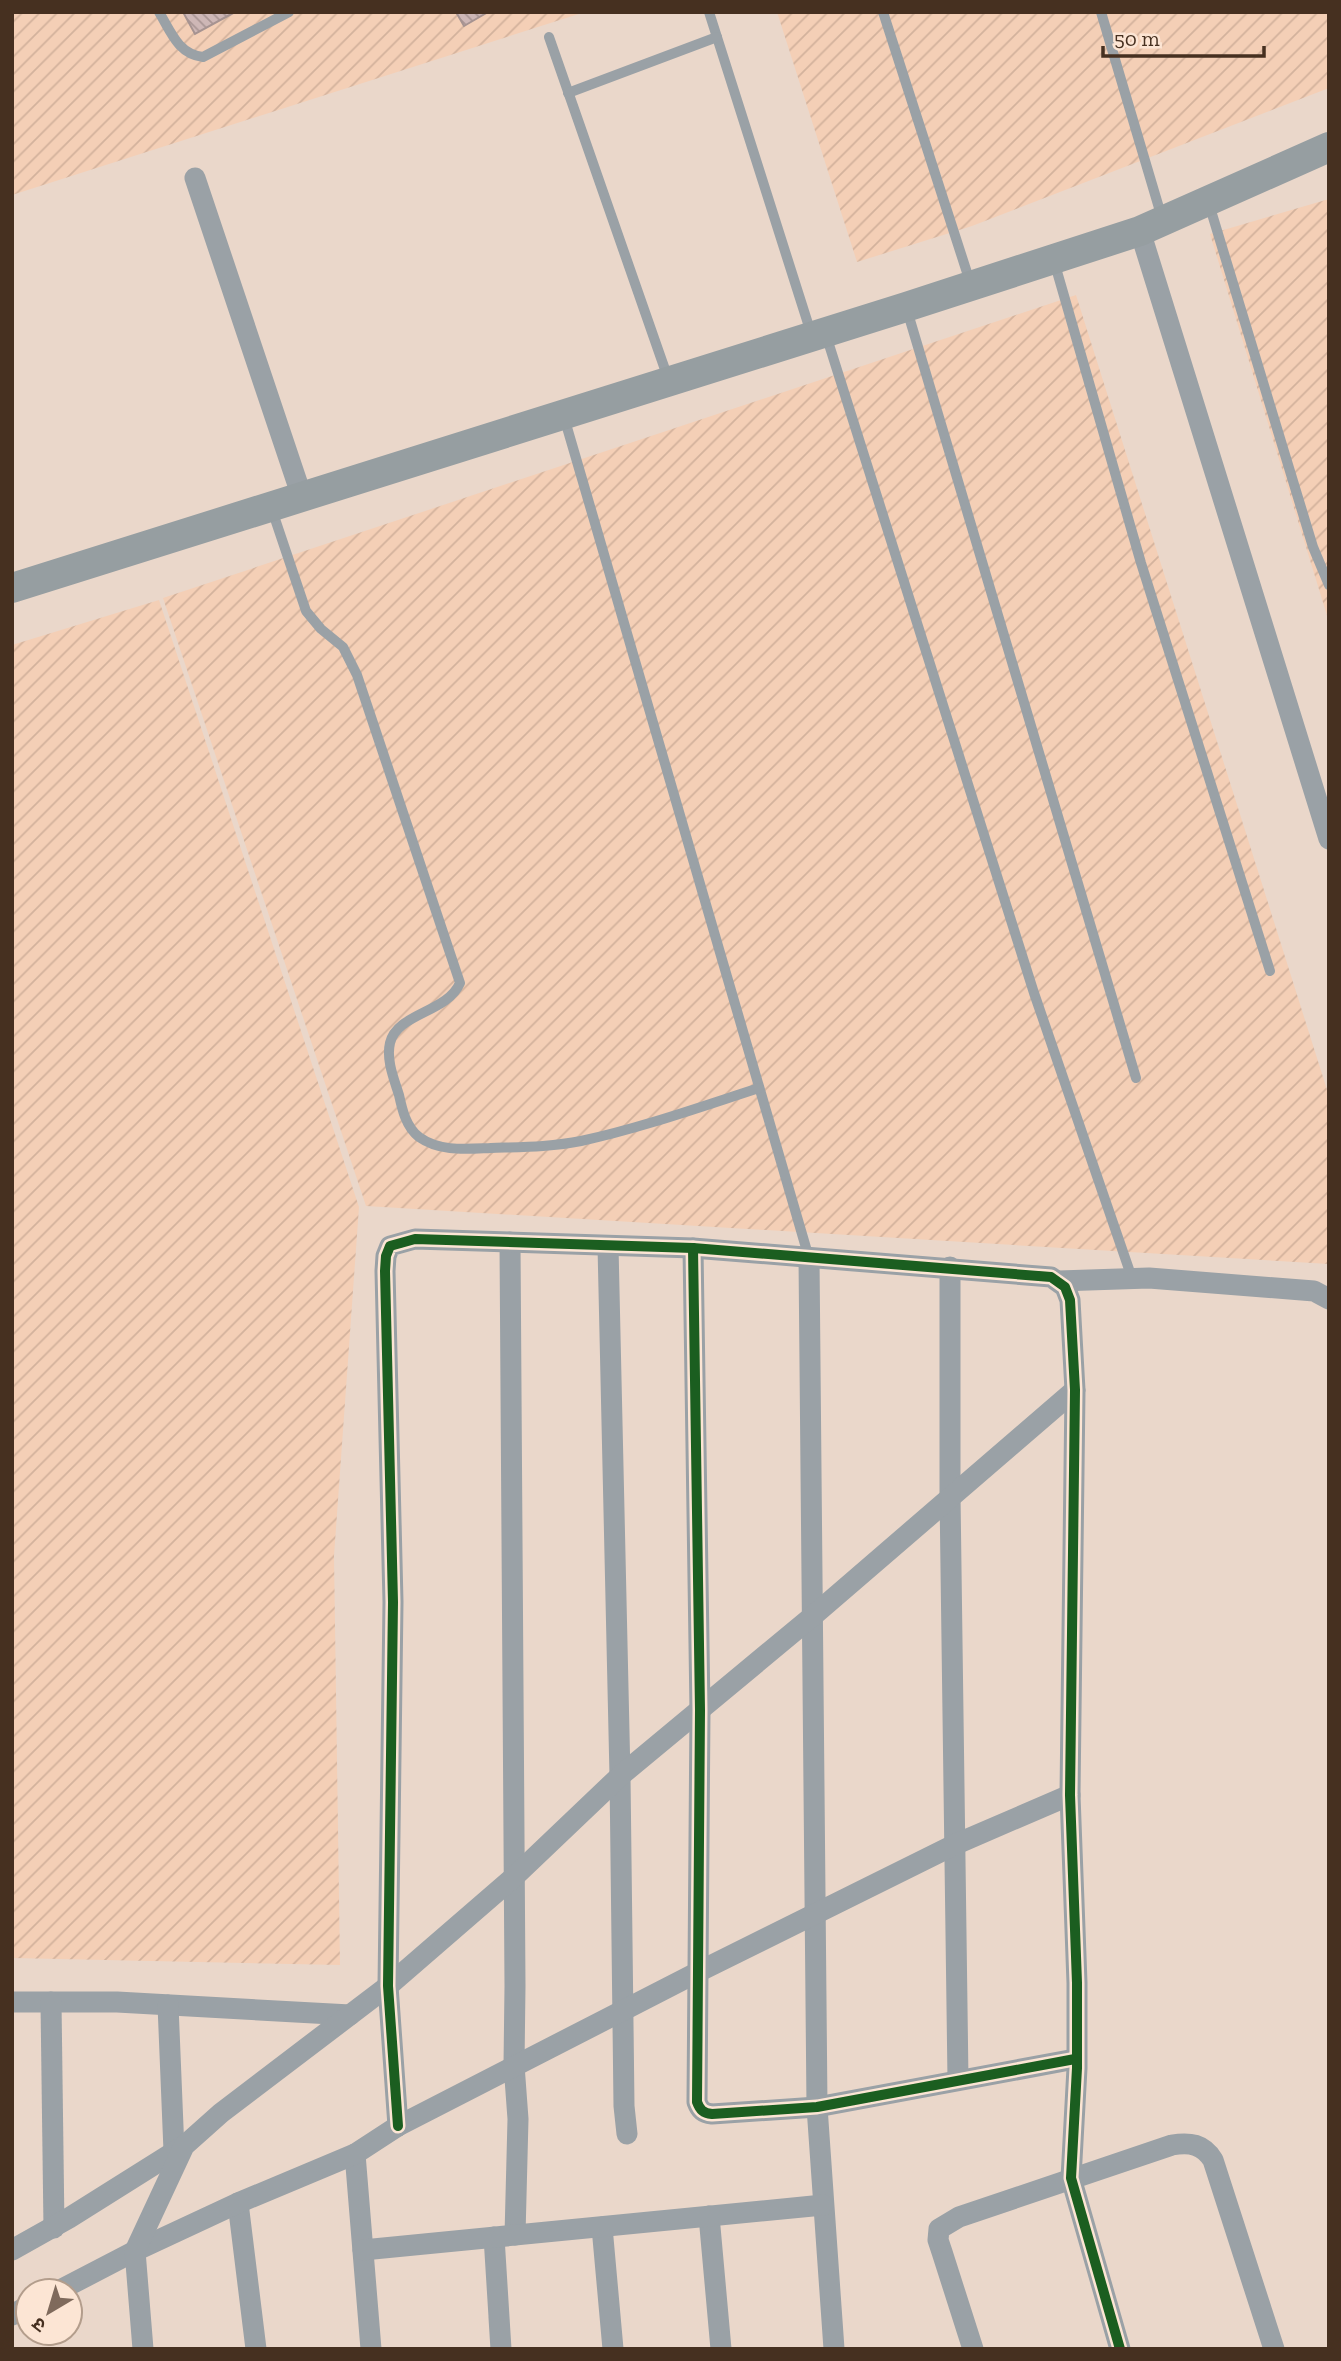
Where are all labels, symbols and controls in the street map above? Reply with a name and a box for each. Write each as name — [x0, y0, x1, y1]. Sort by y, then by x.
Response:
scale bar — [1103, 14, 1264, 58]
text: 50 m — [1114, 26, 1160, 51]
north arrow — [14, 2277, 84, 2347]
text: उ — [27, 2312, 50, 2337]

